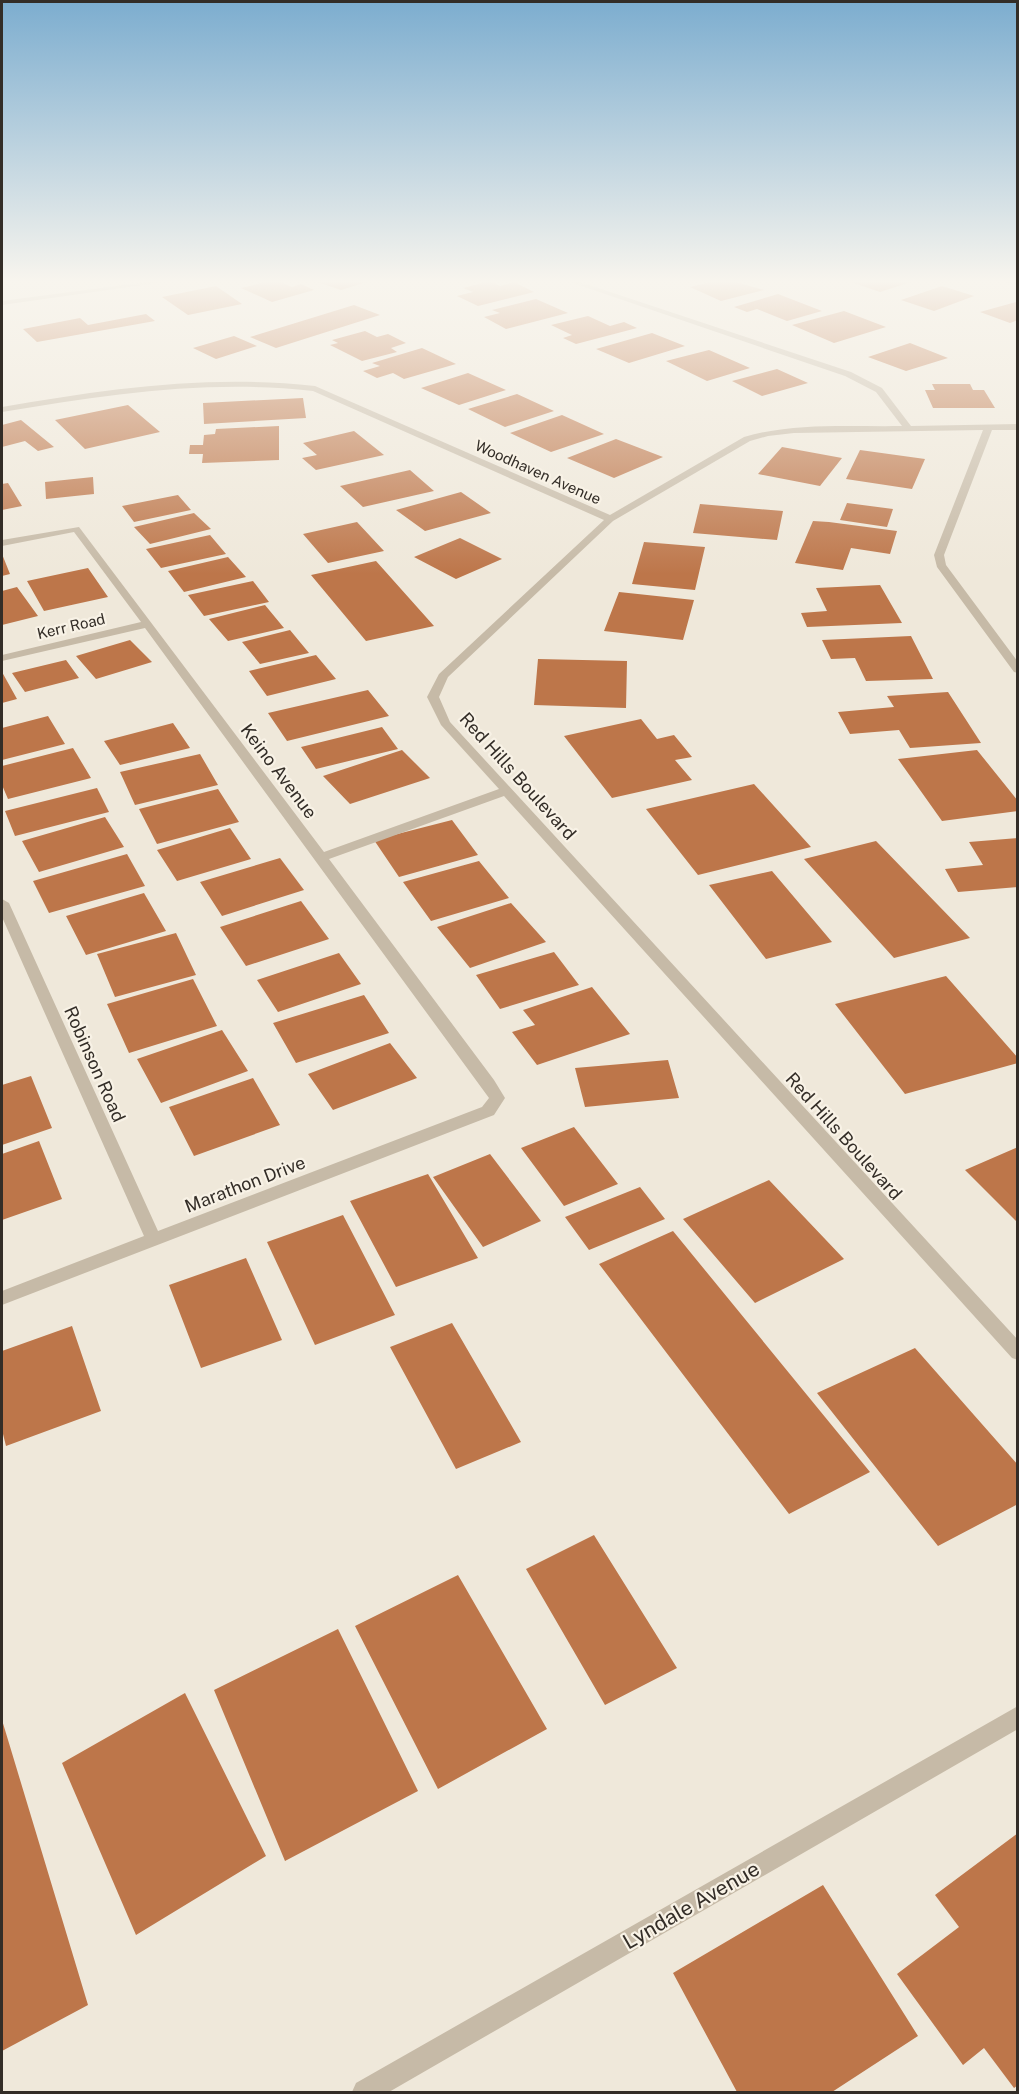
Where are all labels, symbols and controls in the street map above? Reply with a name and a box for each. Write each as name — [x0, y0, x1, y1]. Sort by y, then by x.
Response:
street label: Woodhaven Avenue — [472, 437, 604, 507]
street label: Kerr Road — [35, 610, 107, 642]
street label: Red Hills Boulevard — [455, 708, 581, 844]
street label: Keino Avenue — [237, 719, 321, 823]
street label: Robinson Road — [60, 1003, 130, 1125]
street label: Red Hills Boulevard — [781, 1068, 907, 1204]
street label: Marathon Drive — [182, 1151, 308, 1217]
street label: Lyndale Avenue — [618, 1856, 764, 1954]

